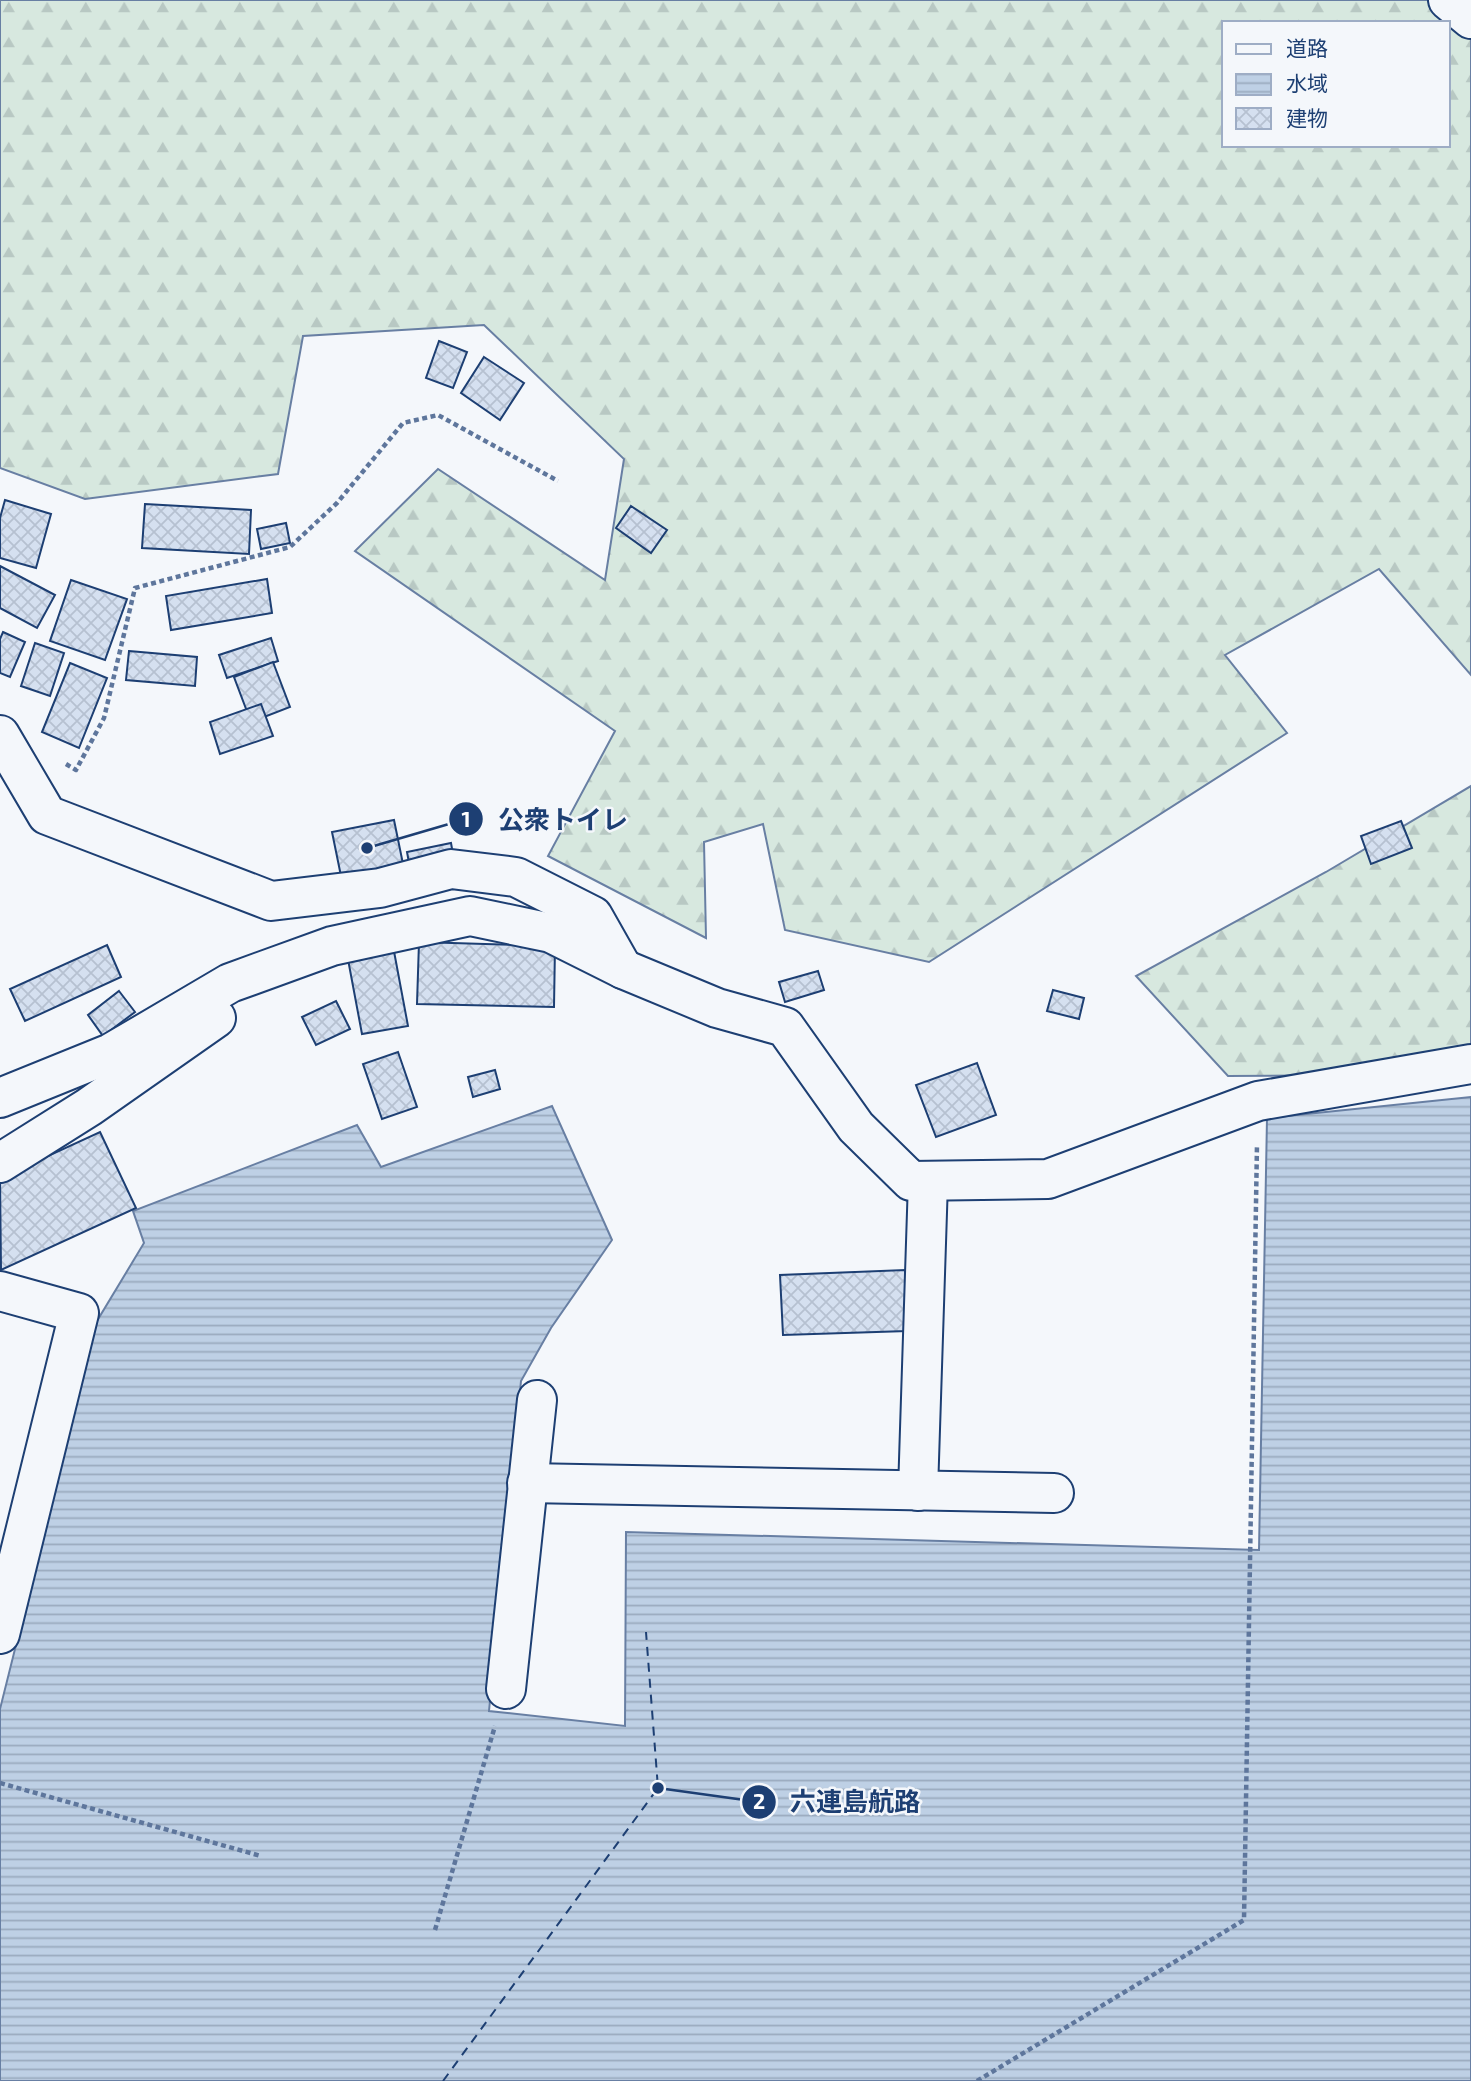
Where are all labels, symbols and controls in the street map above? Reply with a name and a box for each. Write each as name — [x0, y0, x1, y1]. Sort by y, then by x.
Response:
legend — [1222, 21, 1450, 147]
text: 道路 — [1286, 35, 1328, 60]
text: 水域 — [1286, 70, 1328, 95]
text: 建物 — [1286, 105, 1328, 130]
callout: 公衆トイレ — [449, 796, 642, 843]
text: 公衆トイレ — [498, 803, 628, 834]
text: 1 — [461, 806, 471, 831]
callout: 六連島航路 — [741, 1779, 934, 1826]
text: 六連島航路 — [790, 1785, 920, 1816]
text: 2 — [753, 1788, 765, 1813]

